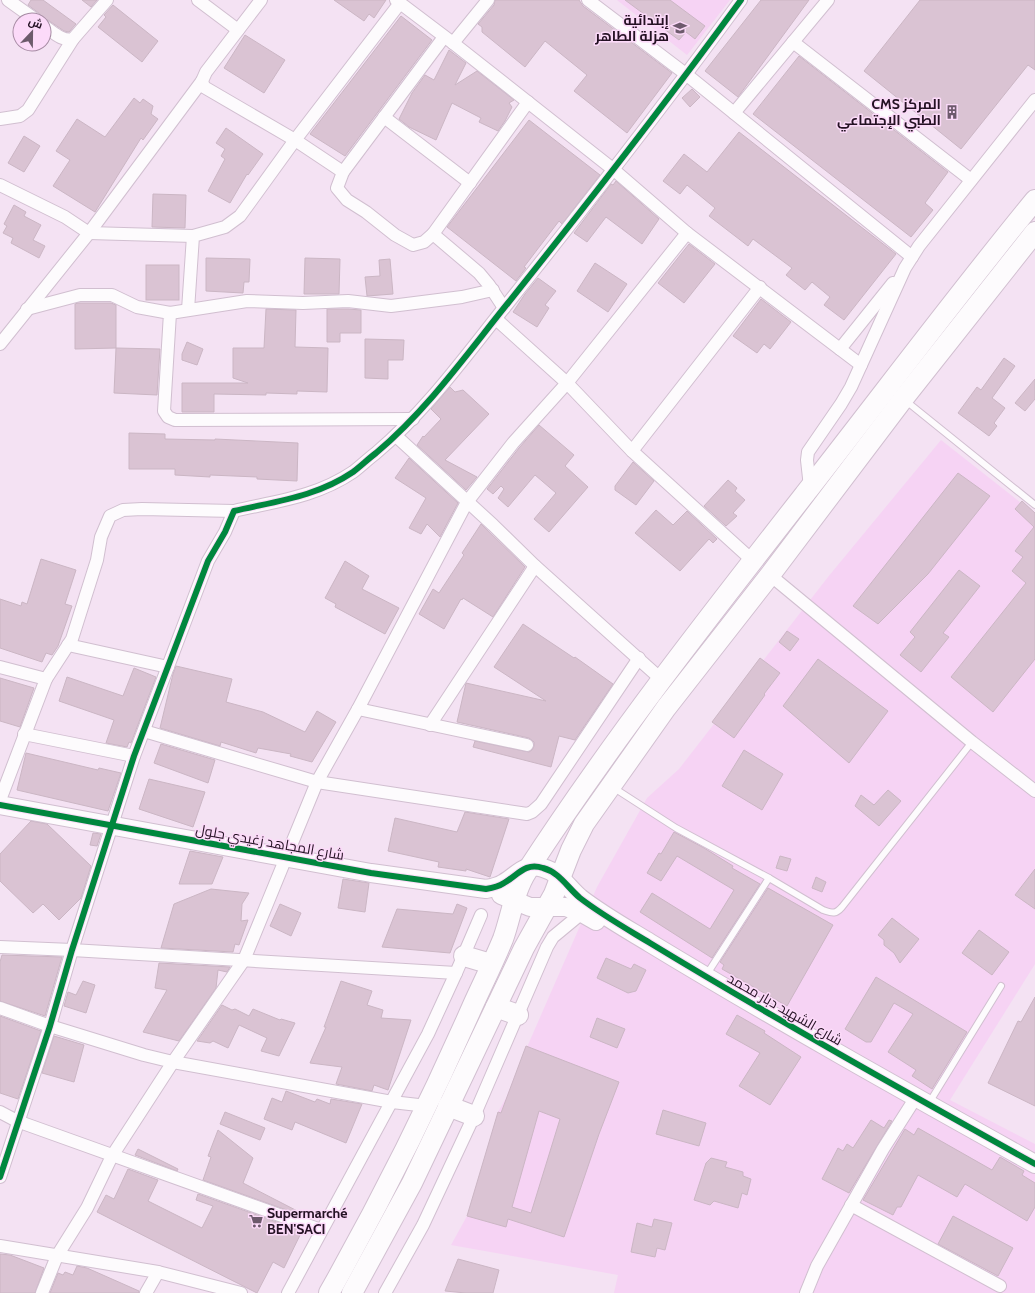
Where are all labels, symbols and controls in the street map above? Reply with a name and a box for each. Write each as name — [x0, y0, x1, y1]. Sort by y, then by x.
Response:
place label: إبتدائية هزلة الطاهر — [594, 11, 669, 45]
north arrow — [12, 12, 52, 52]
text: ش — [27, 14, 45, 32]
school or university icon: إبتدائية هزلة الطاهر — [672, 20, 688, 36]
place label: CMS المركز الطبي الإجتماعي — [837, 95, 941, 132]
building icon: CMS المركز الطبي الإجتماعي — [944, 104, 960, 120]
street label: شارع المجاهد زغيدي جلول — [194, 820, 346, 867]
street label: شارع الشهيد دبار محمد — [724, 969, 846, 1049]
place label: Supermarché BEN'SACI — [267, 1204, 348, 1238]
supermarket icon: Supermarché BEN'SACI — [248, 1213, 264, 1229]

